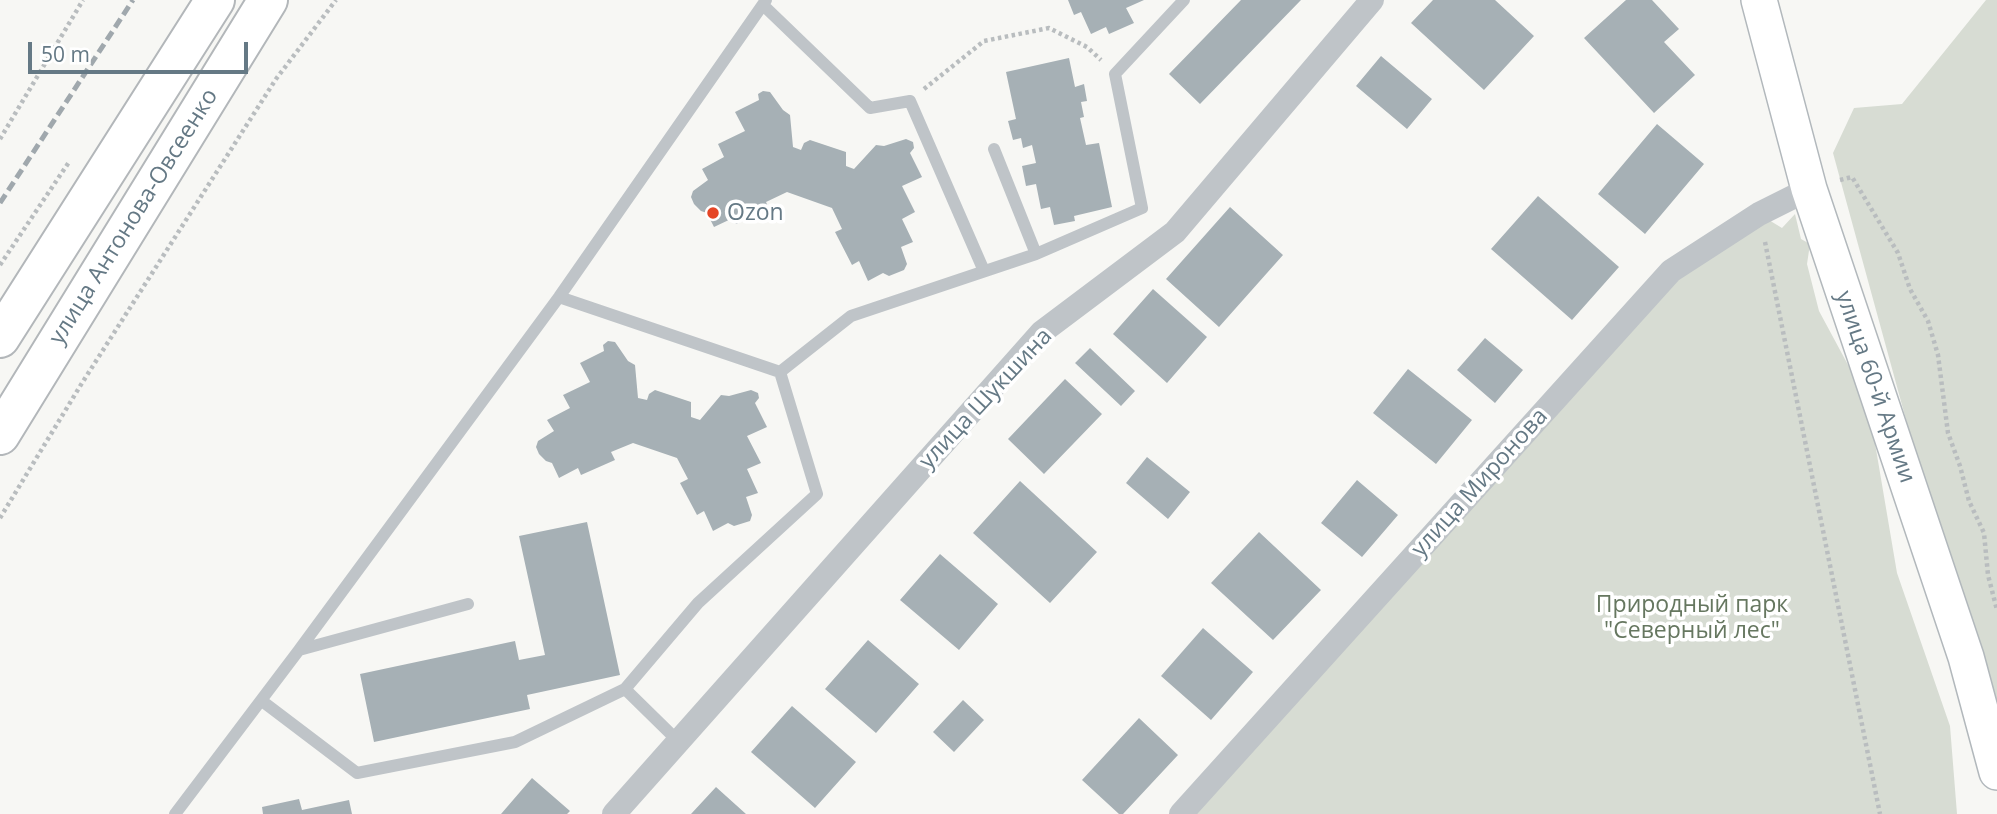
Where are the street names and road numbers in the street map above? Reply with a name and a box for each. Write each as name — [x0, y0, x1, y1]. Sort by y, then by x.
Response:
street label: улица Антонова-Овсеенко — [44, 84, 224, 350]
street label: улица 60-й Армии — [1829, 287, 1921, 487]
street label: улица Шукшина — [914, 323, 1058, 475]
street label: улица Миронова — [1406, 403, 1554, 563]

